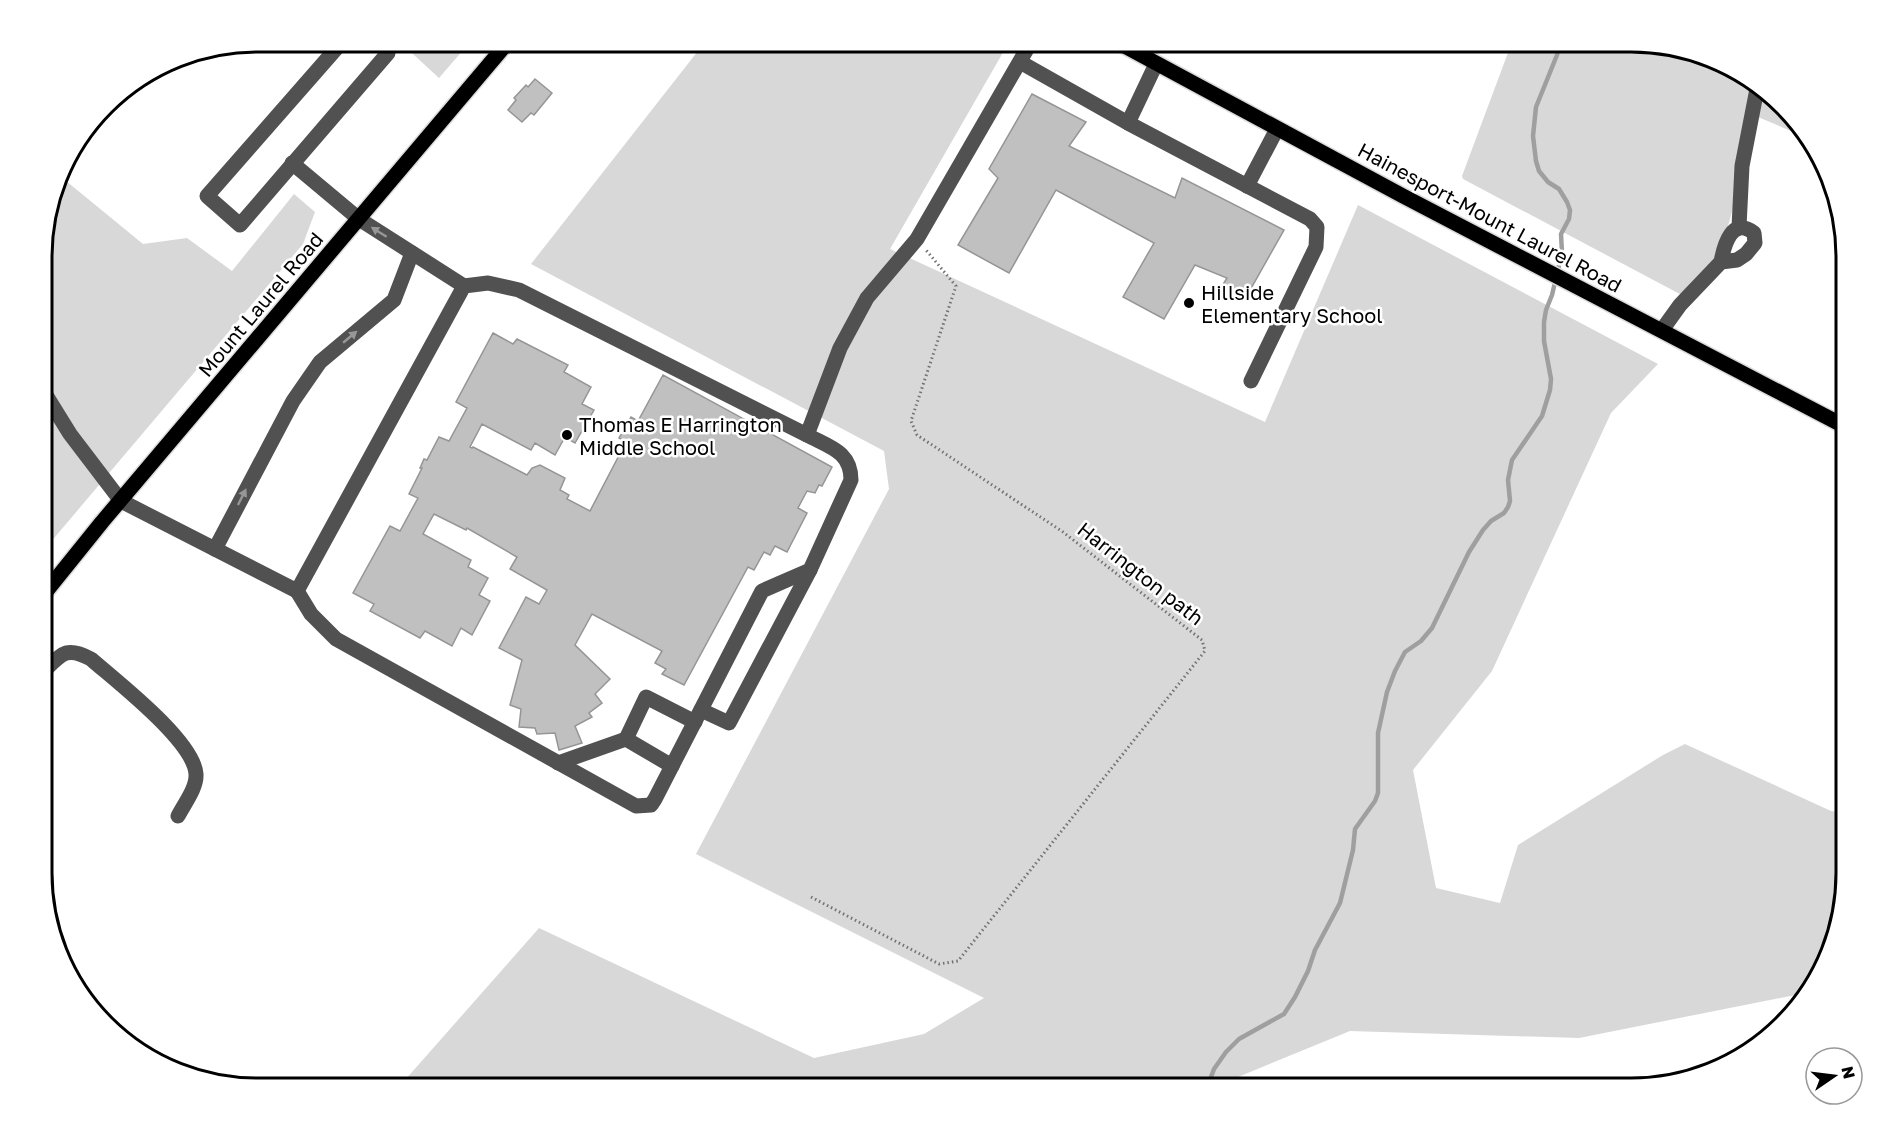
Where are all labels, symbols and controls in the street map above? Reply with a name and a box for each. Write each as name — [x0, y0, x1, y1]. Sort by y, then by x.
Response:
street label: Hainesport-Mount Laurel Road — [1354, 137, 1626, 297]
street label: Mount Laurel Road — [193, 227, 327, 381]
one-way arrow — [371, 227, 387, 238]
place label: Hillside Elementary School — [1201, 280, 1383, 327]
marker: Hillside Elementary School — [1182, 296, 1196, 310]
one-way arrow — [342, 331, 357, 344]
place label: Thomas E Harrington Middle School — [579, 412, 782, 459]
marker: Thomas E Harrington Middle School — [560, 428, 574, 442]
one-way arrow — [237, 488, 247, 505]
street label: Harrington path — [1073, 516, 1209, 630]
north arrow — [1804, 1046, 1864, 1106]
text: N — [1837, 1064, 1860, 1081]

